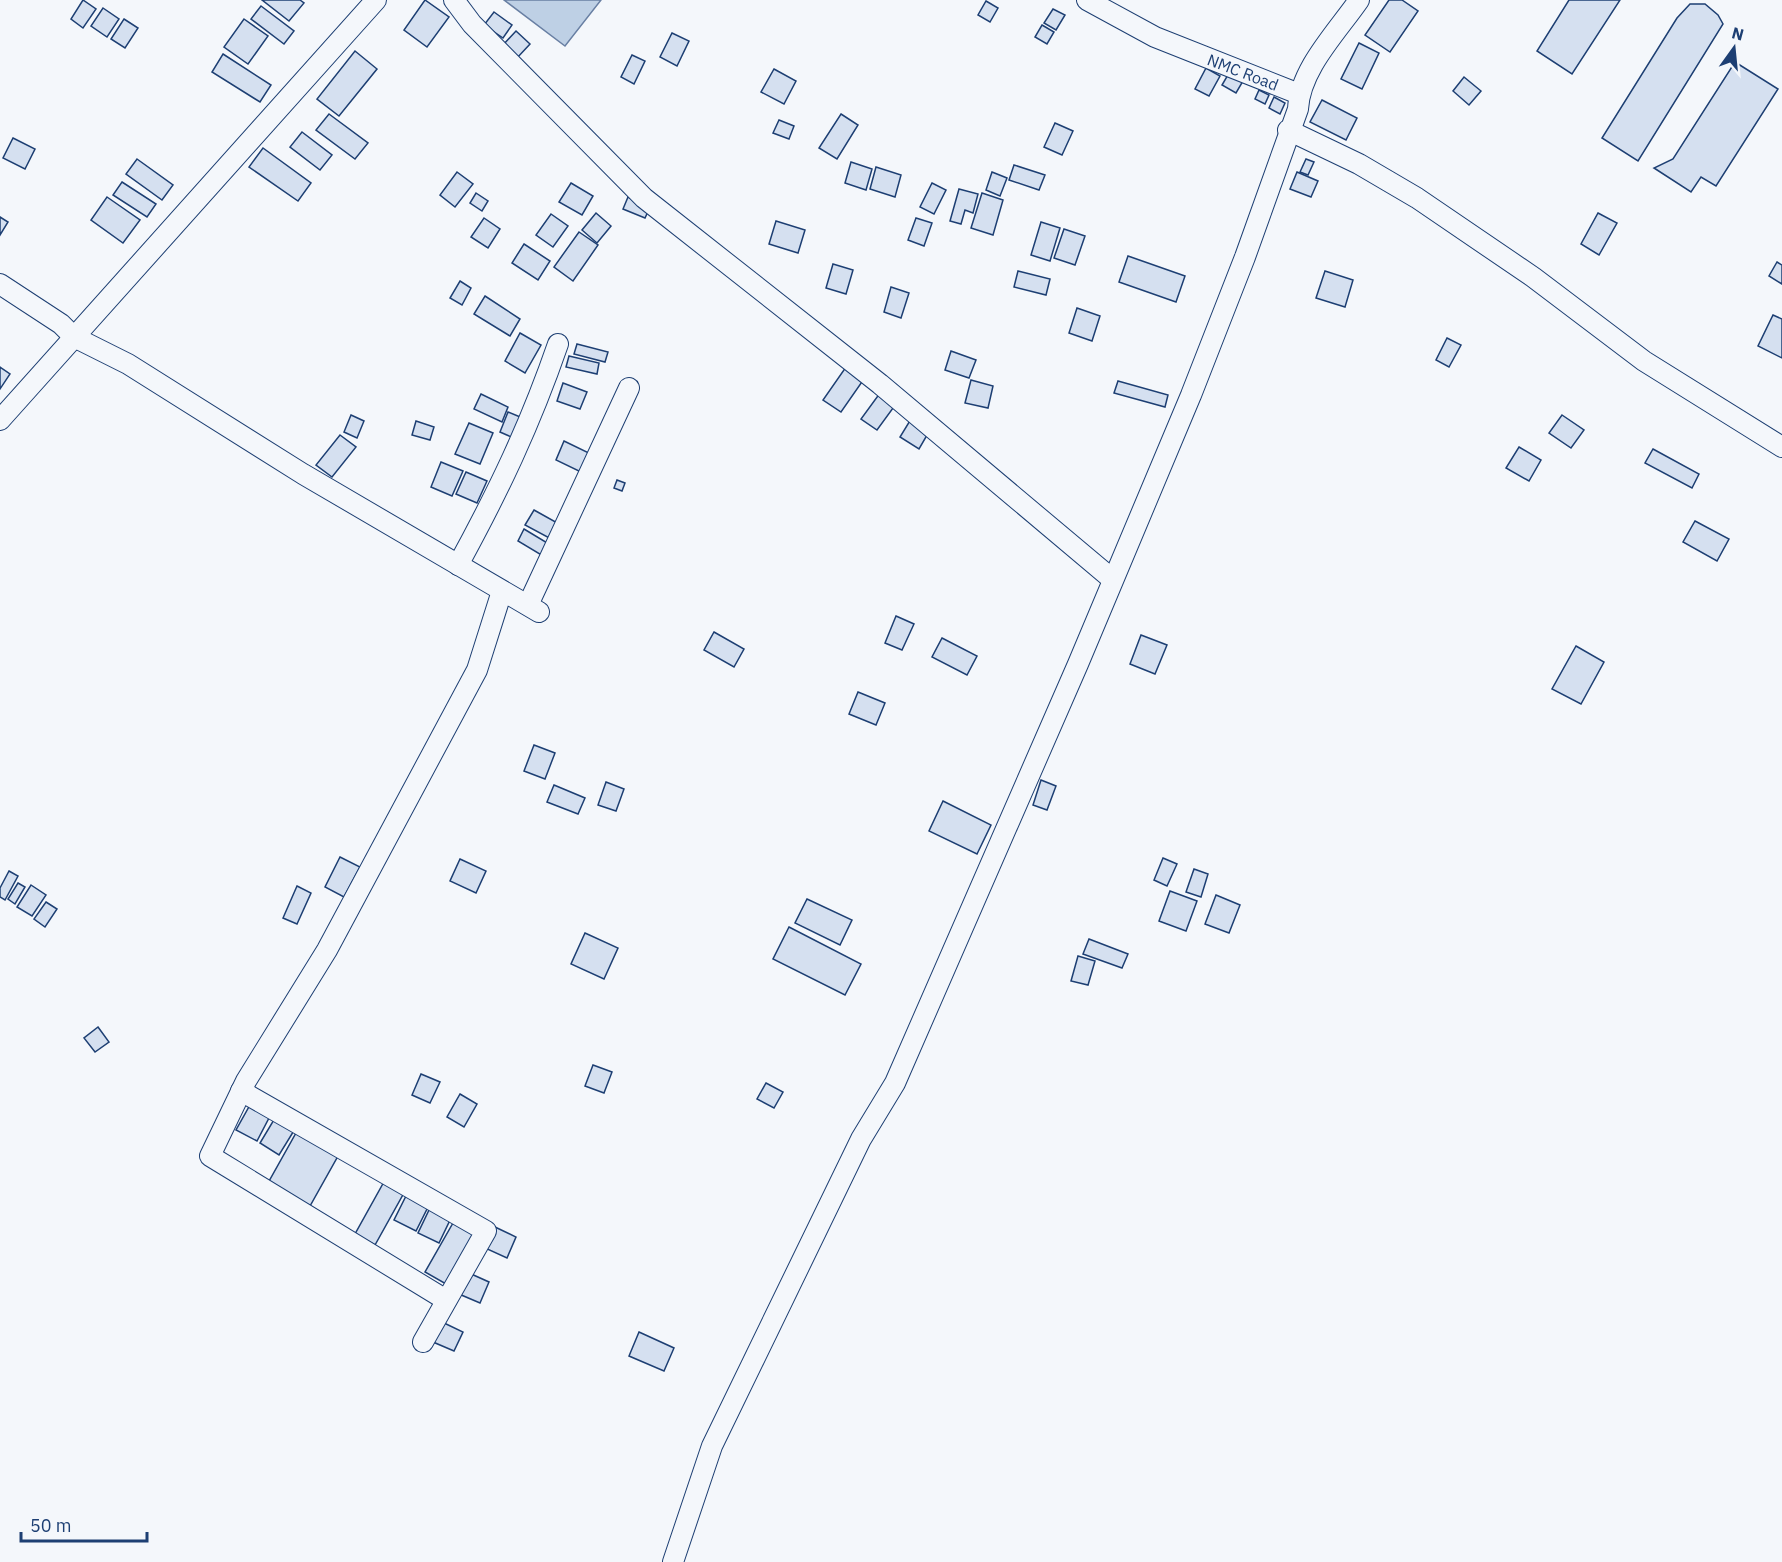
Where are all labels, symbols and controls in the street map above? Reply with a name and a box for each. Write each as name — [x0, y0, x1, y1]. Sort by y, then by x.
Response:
north arrow — [1704, 18, 1764, 78]
text: N — [1730, 22, 1746, 45]
street label: NMC Road — [1204, 49, 1282, 95]
scale bar — [21, 1505, 147, 1543]
text: 50 m — [30, 1514, 72, 1537]

